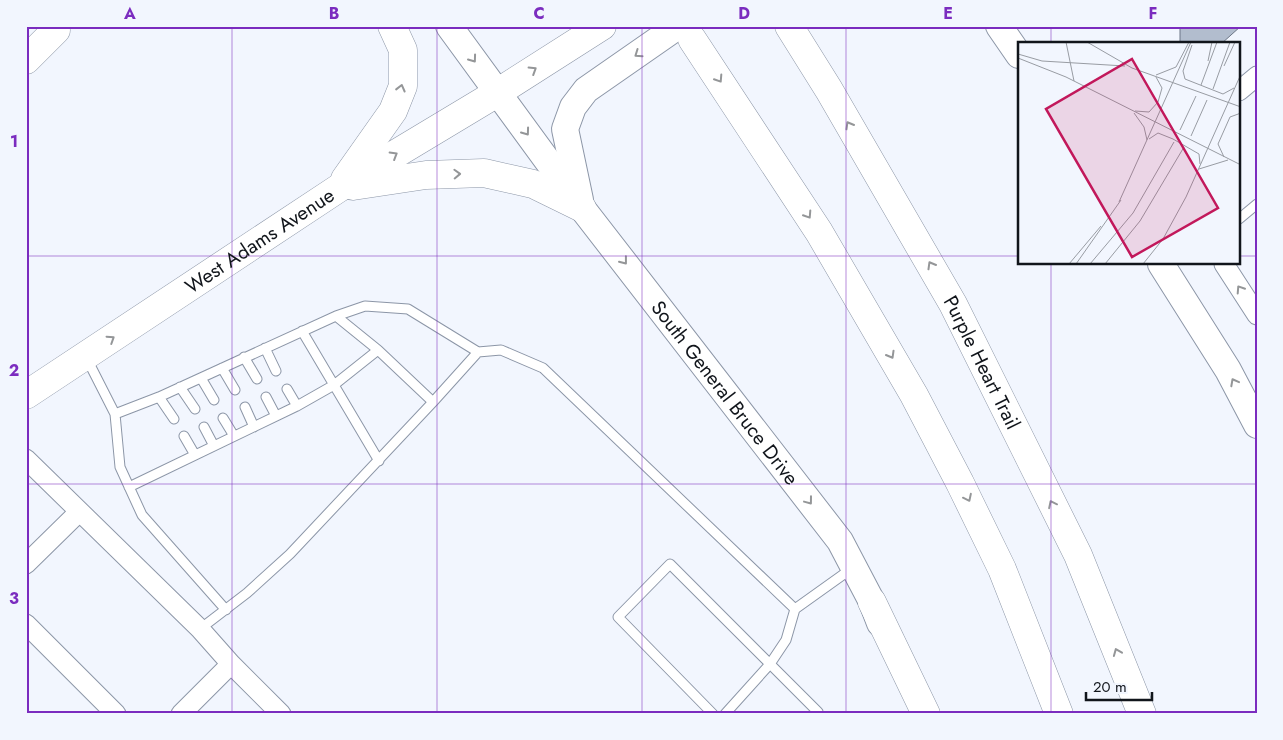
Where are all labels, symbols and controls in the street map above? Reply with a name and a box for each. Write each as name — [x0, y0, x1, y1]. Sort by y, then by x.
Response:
text: A — [123, 2, 136, 25]
text: B — [329, 2, 339, 25]
text: C — [533, 2, 545, 25]
text: D — [738, 2, 750, 25]
text: E — [943, 2, 953, 25]
text: F — [1149, 2, 1157, 25]
inset map — [1018, 42, 1240, 265]
one-way arrow — [634, 48, 644, 57]
one-way arrow — [467, 54, 476, 63]
one-way arrow — [527, 67, 536, 76]
one-way arrow — [713, 74, 722, 83]
one-way arrow — [395, 84, 406, 92]
one-way arrow — [845, 121, 855, 130]
one-way arrow — [520, 126, 529, 136]
text: 1 — [10, 130, 18, 153]
one-way arrow — [388, 151, 397, 161]
one-way arrow — [453, 169, 461, 179]
street label: West Adams Avenue — [179, 181, 340, 301]
one-way arrow — [802, 209, 811, 219]
one-way arrow — [618, 256, 627, 265]
one-way arrow — [927, 262, 937, 271]
one-way arrow — [1237, 286, 1246, 295]
street label: Purple Heart Trail — [936, 290, 1027, 434]
street label: South General Bruce Drive — [644, 295, 805, 491]
one-way arrow — [105, 336, 114, 345]
one-way arrow — [884, 350, 894, 359]
text: 2 — [9, 359, 19, 382]
one-way arrow — [1230, 378, 1240, 387]
one-way arrow — [962, 493, 972, 502]
one-way arrow — [803, 495, 811, 504]
one-way arrow — [1048, 500, 1058, 509]
text: 3 — [9, 587, 19, 610]
one-way arrow — [1113, 648, 1124, 657]
scale bar — [1086, 670, 1152, 702]
text: 20 m — [1093, 676, 1127, 698]

